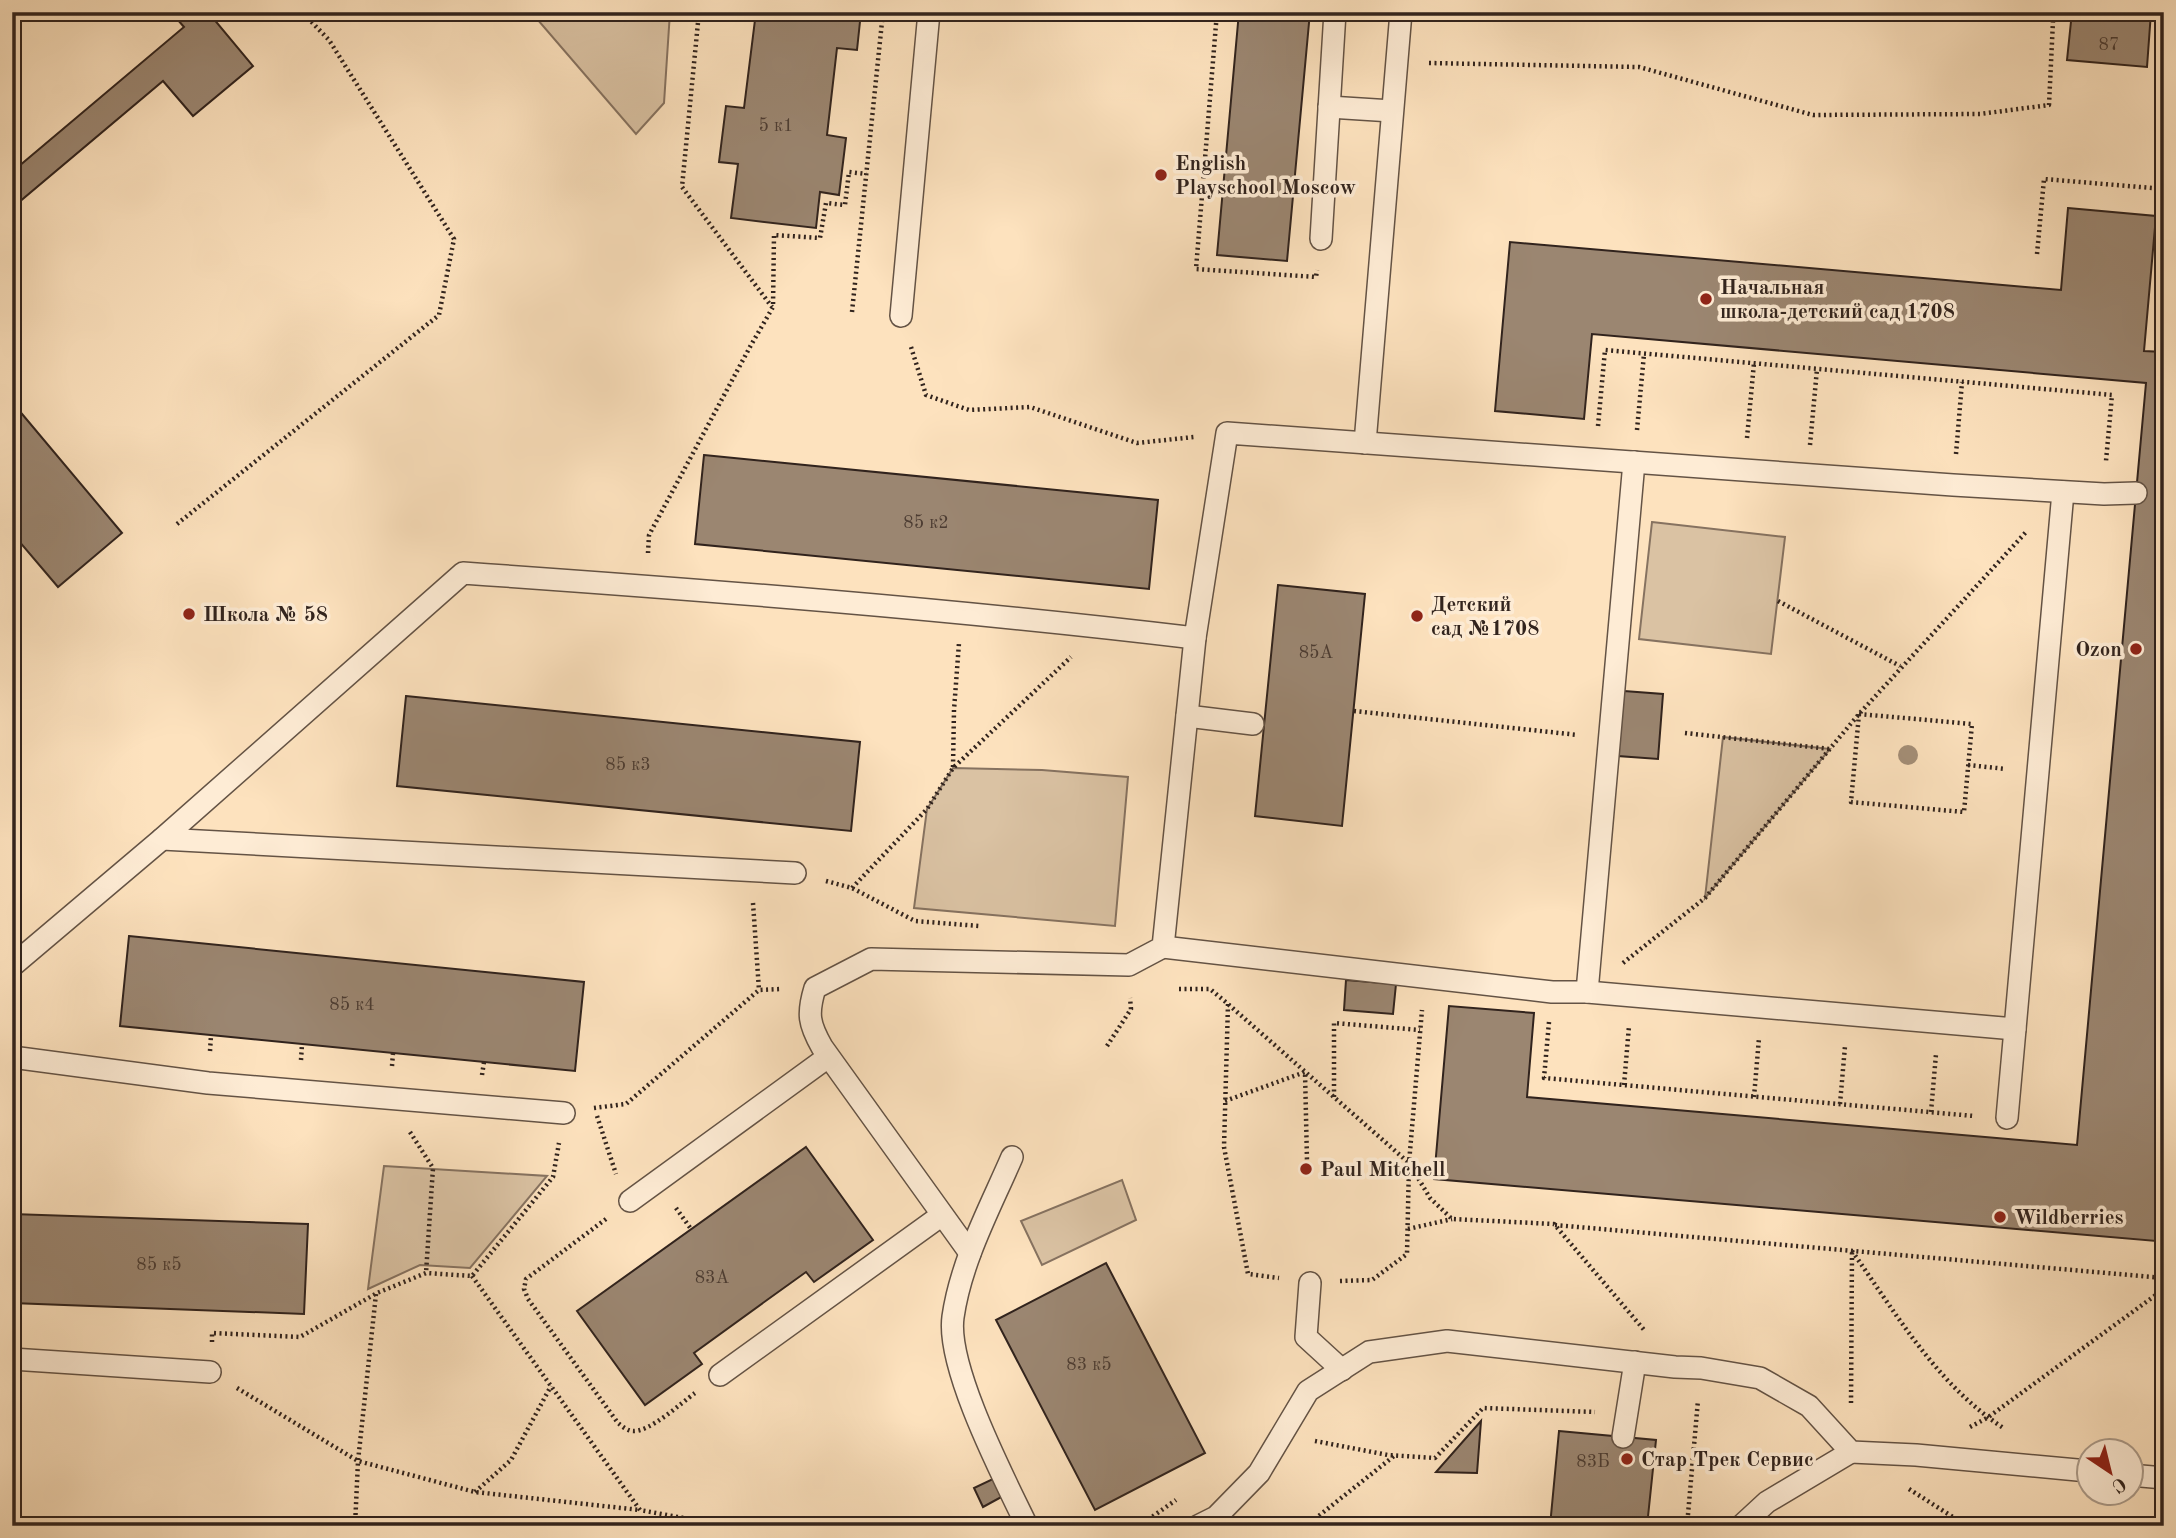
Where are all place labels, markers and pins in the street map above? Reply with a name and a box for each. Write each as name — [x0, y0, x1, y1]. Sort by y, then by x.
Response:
place label: English Playschool Moscow — [1175, 154, 1356, 199]
marker: English Playschool Moscow — [1153, 167, 1169, 183]
place label: Начальная школа-детский сад 1708 — [1720, 278, 1955, 323]
marker: Начальная школа-детский сад 1708 — [1698, 291, 1714, 307]
place label: Детский сад №1708 — [1431, 595, 1539, 640]
place label: Школа № 58 — [203, 605, 328, 626]
marker: Школа № 58 — [181, 606, 197, 622]
marker: Детский сад №1708 — [1409, 608, 1425, 624]
place label: Ozon — [2075, 640, 2122, 661]
marker: Ozon — [2128, 641, 2144, 657]
place label: Paul Mitchell — [1320, 1160, 1445, 1181]
marker: Paul Mitchell — [1298, 1161, 1314, 1177]
place label: Wildberries — [2014, 1208, 2124, 1229]
marker: Wildberries — [1992, 1209, 2008, 1225]
place label: Стар Трек Сервис — [1641, 1450, 1814, 1471]
marker: Стар Трек Сервис — [1619, 1451, 1635, 1467]

